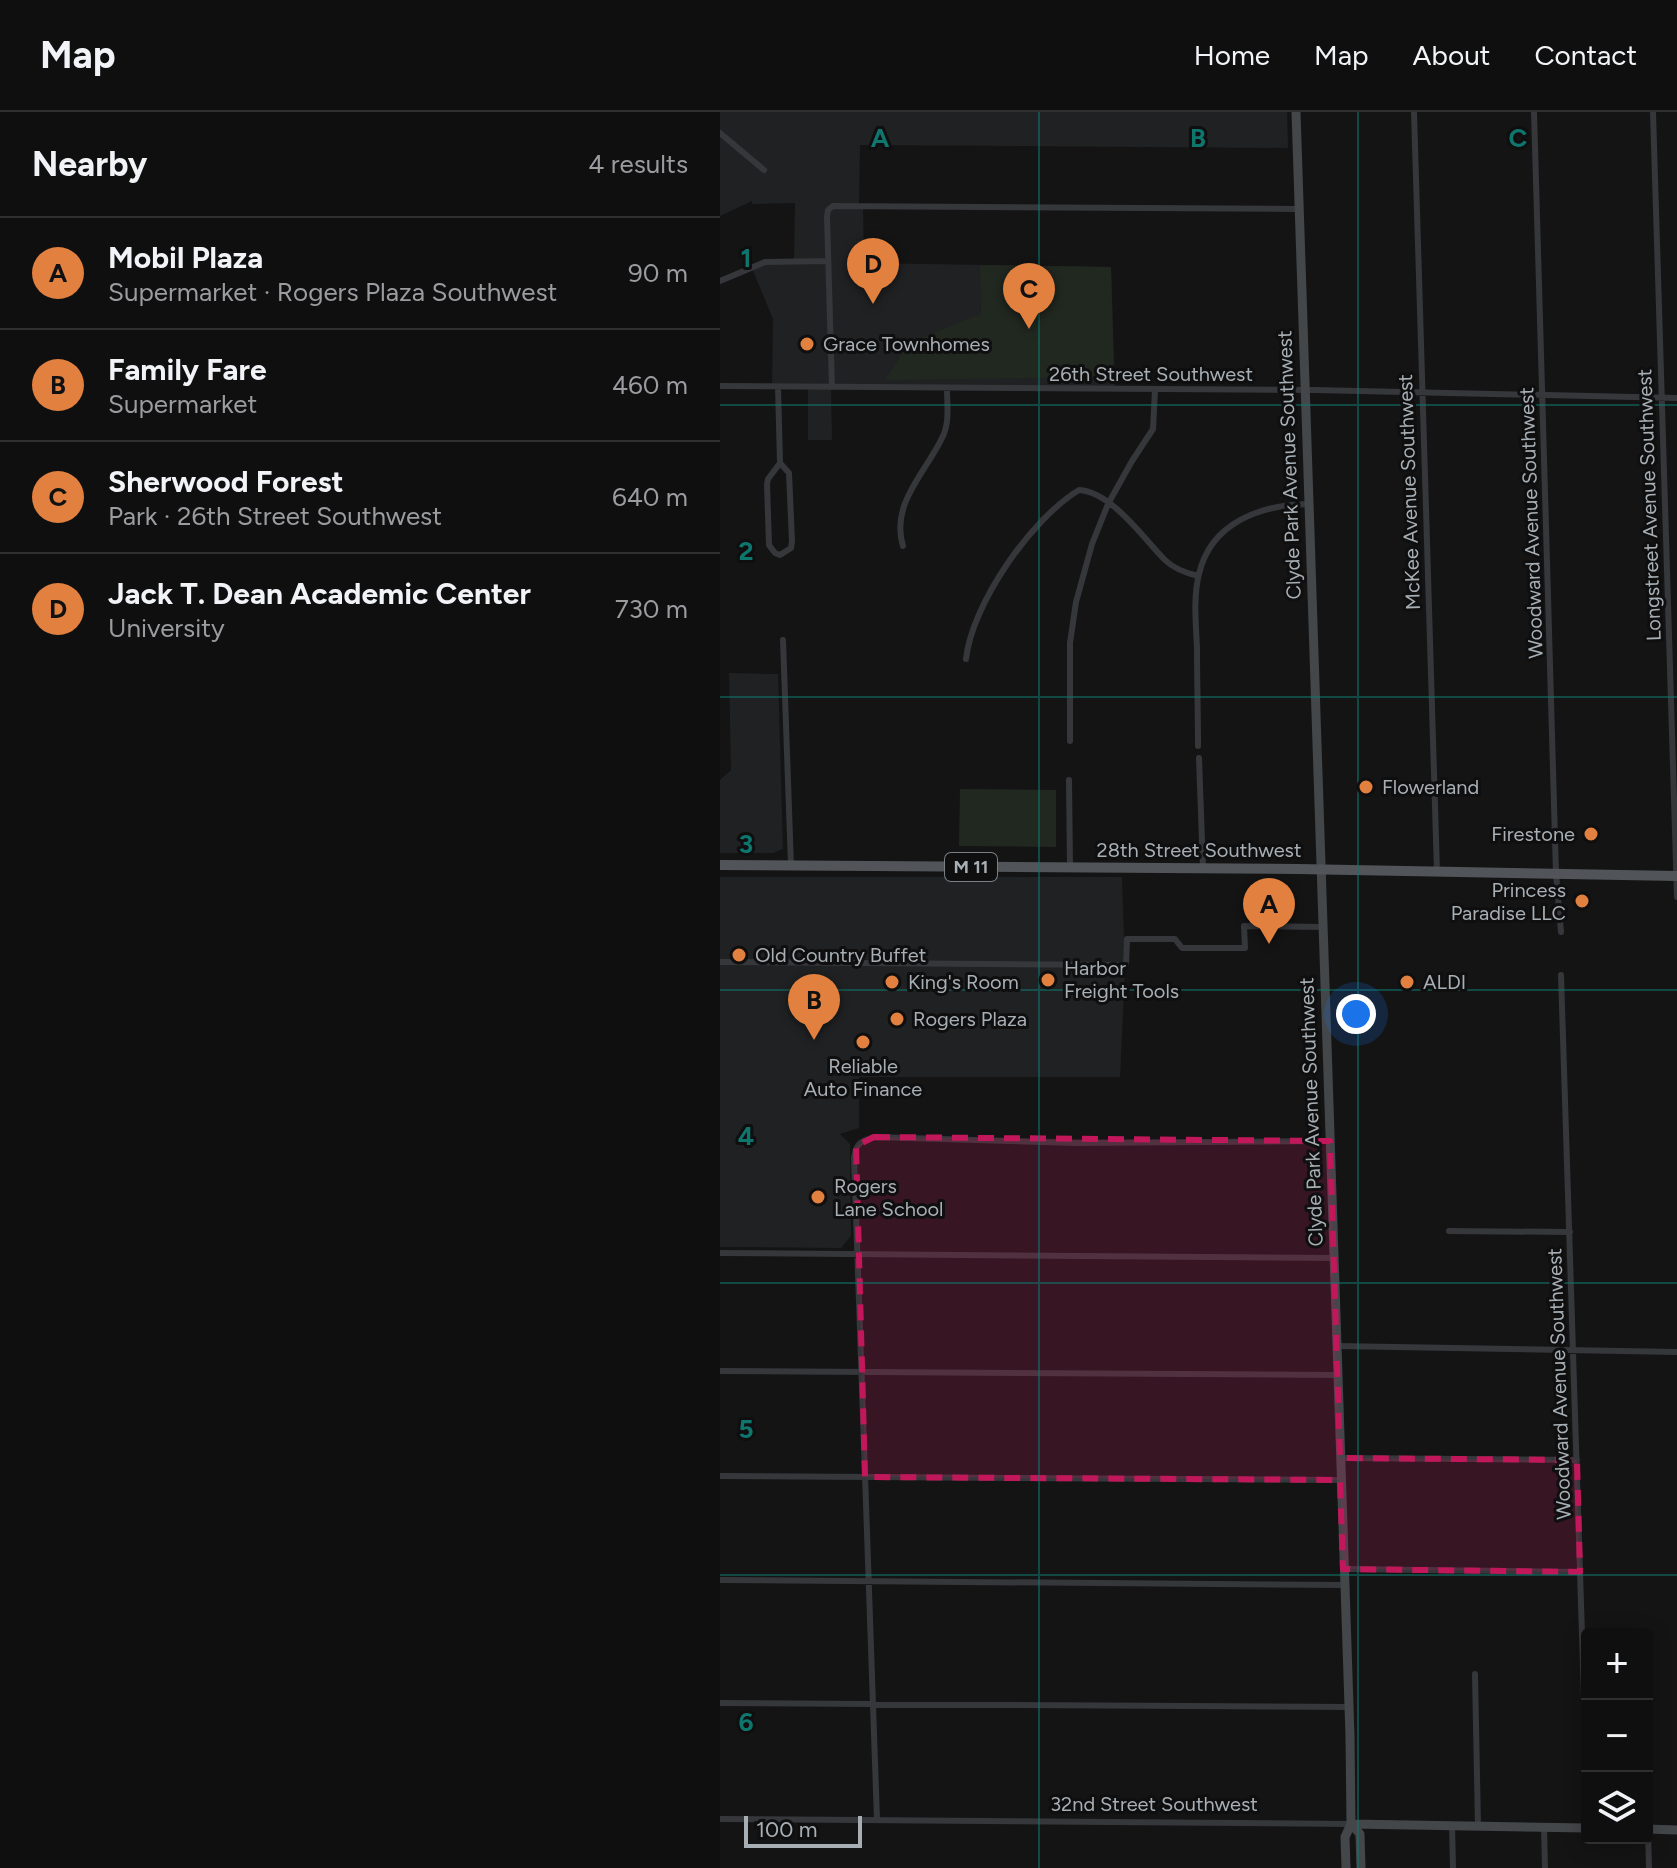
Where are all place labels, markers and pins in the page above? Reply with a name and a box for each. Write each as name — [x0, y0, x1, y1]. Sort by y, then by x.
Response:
pin: D — [847, 238, 899, 304]
pin: C — [1003, 263, 1055, 329]
place label: Grace Townhomes — [823, 332, 990, 356]
marker: Grace Townhomes — [798, 335, 816, 353]
place label: Flowerland — [1382, 775, 1479, 799]
marker: Flowerland — [1357, 778, 1375, 796]
place label: Firestone — [1491, 822, 1575, 846]
marker: Firestone — [1582, 825, 1600, 843]
pin: A — [1243, 878, 1295, 944]
place label: Princess Paradise LLC — [1451, 878, 1566, 925]
marker: Princess Paradise LLC — [1573, 892, 1591, 910]
place label: Old Country Buffet — [755, 943, 926, 967]
marker: Old Country Buffet — [730, 946, 748, 964]
place label: Harbor Freight Tools — [1064, 956, 1179, 1003]
place label: King's Room — [908, 970, 1019, 994]
place label: ALDI — [1423, 970, 1466, 994]
marker: Harbor Freight Tools — [1039, 971, 1057, 989]
marker: King's Room — [883, 973, 901, 991]
marker: ALDI — [1398, 973, 1416, 991]
pin: B — [788, 974, 840, 1040]
place label: Rogers Plaza — [913, 1007, 1027, 1031]
marker: Rogers Plaza — [888, 1010, 906, 1028]
marker: Reliable Auto Finance — [854, 1033, 872, 1051]
place label: Reliable Auto Finance — [804, 1054, 922, 1101]
place label: Rogers Lane School — [834, 1174, 943, 1221]
marker: Rogers Lane School — [809, 1188, 827, 1206]

